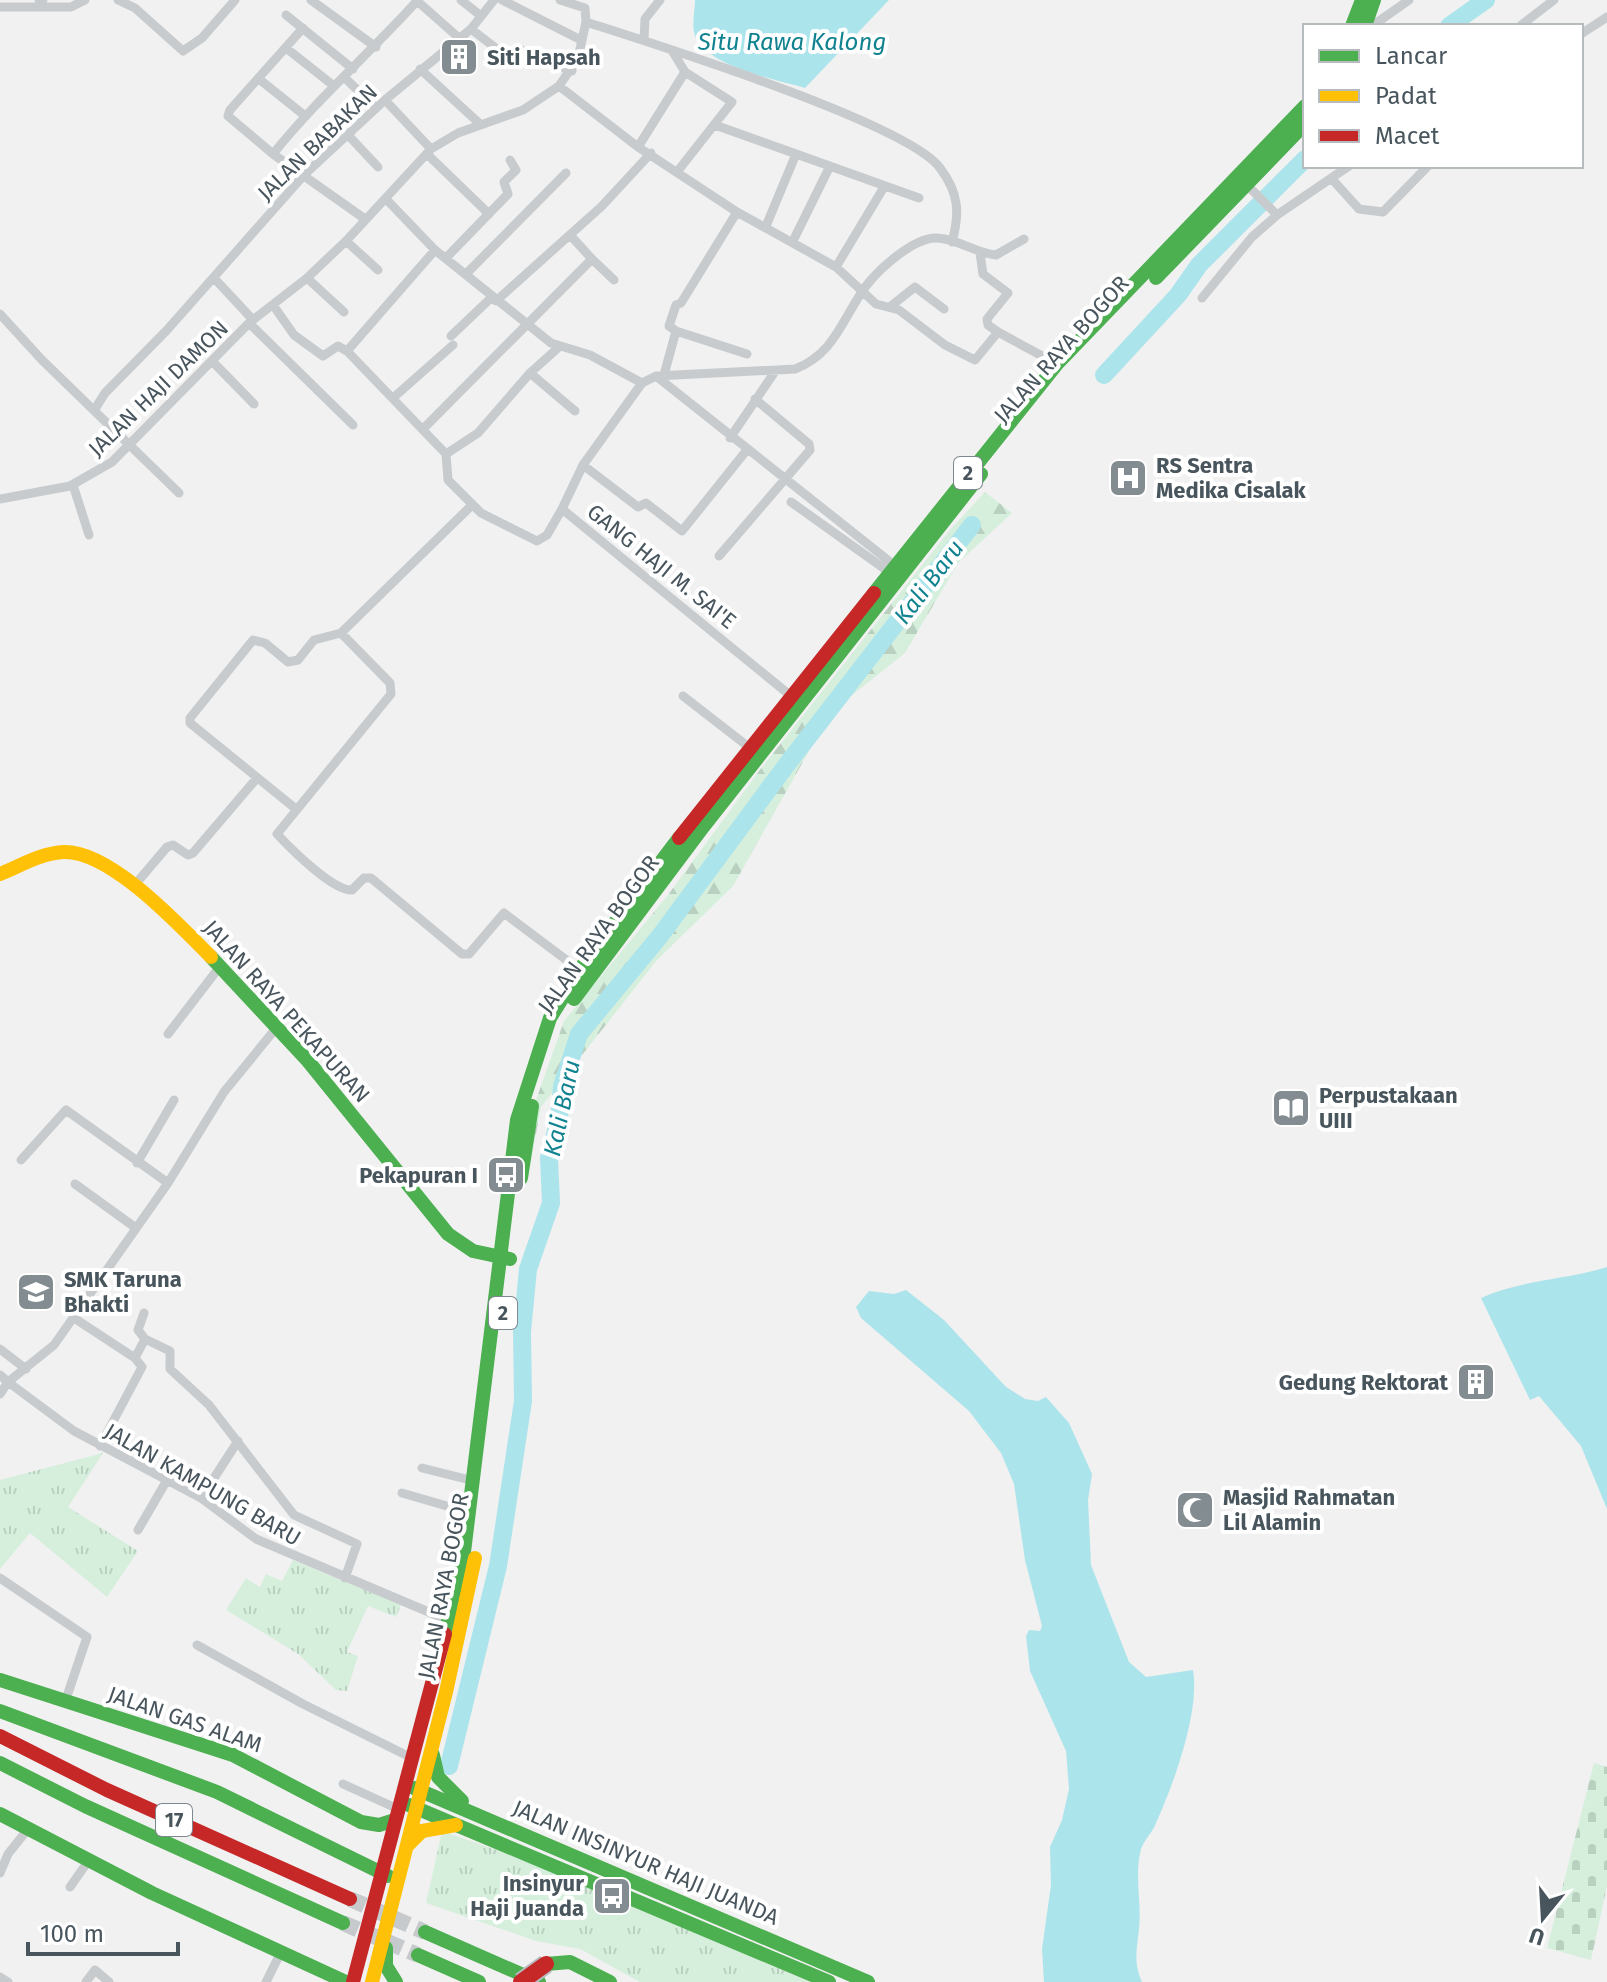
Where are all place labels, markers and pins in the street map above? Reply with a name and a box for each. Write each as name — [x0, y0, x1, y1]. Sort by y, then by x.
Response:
building icon: Siti Hapsah — [438, 36, 480, 78]
place label: Siti Hapsah — [487, 44, 601, 71]
place label: RS Sentra Medika Cisalak — [1156, 452, 1307, 504]
hospital icon: RS Sentra Medika Cisalak — [1107, 457, 1149, 499]
place label: Perpustakaan UIII — [1319, 1082, 1458, 1134]
library icon: Perpustakaan UIII — [1270, 1087, 1312, 1129]
bus stop icon: Pekapuran I — [485, 1154, 527, 1196]
place label: Pekapuran I — [359, 1162, 478, 1189]
place label: SMK Taruna Bhakti — [64, 1266, 182, 1318]
school or university icon: SMK Taruna Bhakti — [15, 1271, 57, 1313]
building icon: Gedung Rektorat — [1455, 1361, 1497, 1403]
place label: Gedung Rektorat — [1279, 1369, 1448, 1396]
place label: Masjid Rahmatan Lil Alamin — [1223, 1484, 1395, 1536]
mosque icon: Masjid Rahmatan Lil Alamin — [1174, 1489, 1216, 1531]
place label: Insinyur Haji Juanda — [470, 1870, 584, 1922]
bus stop icon: Insinyur Haji Juanda — [591, 1875, 633, 1917]

